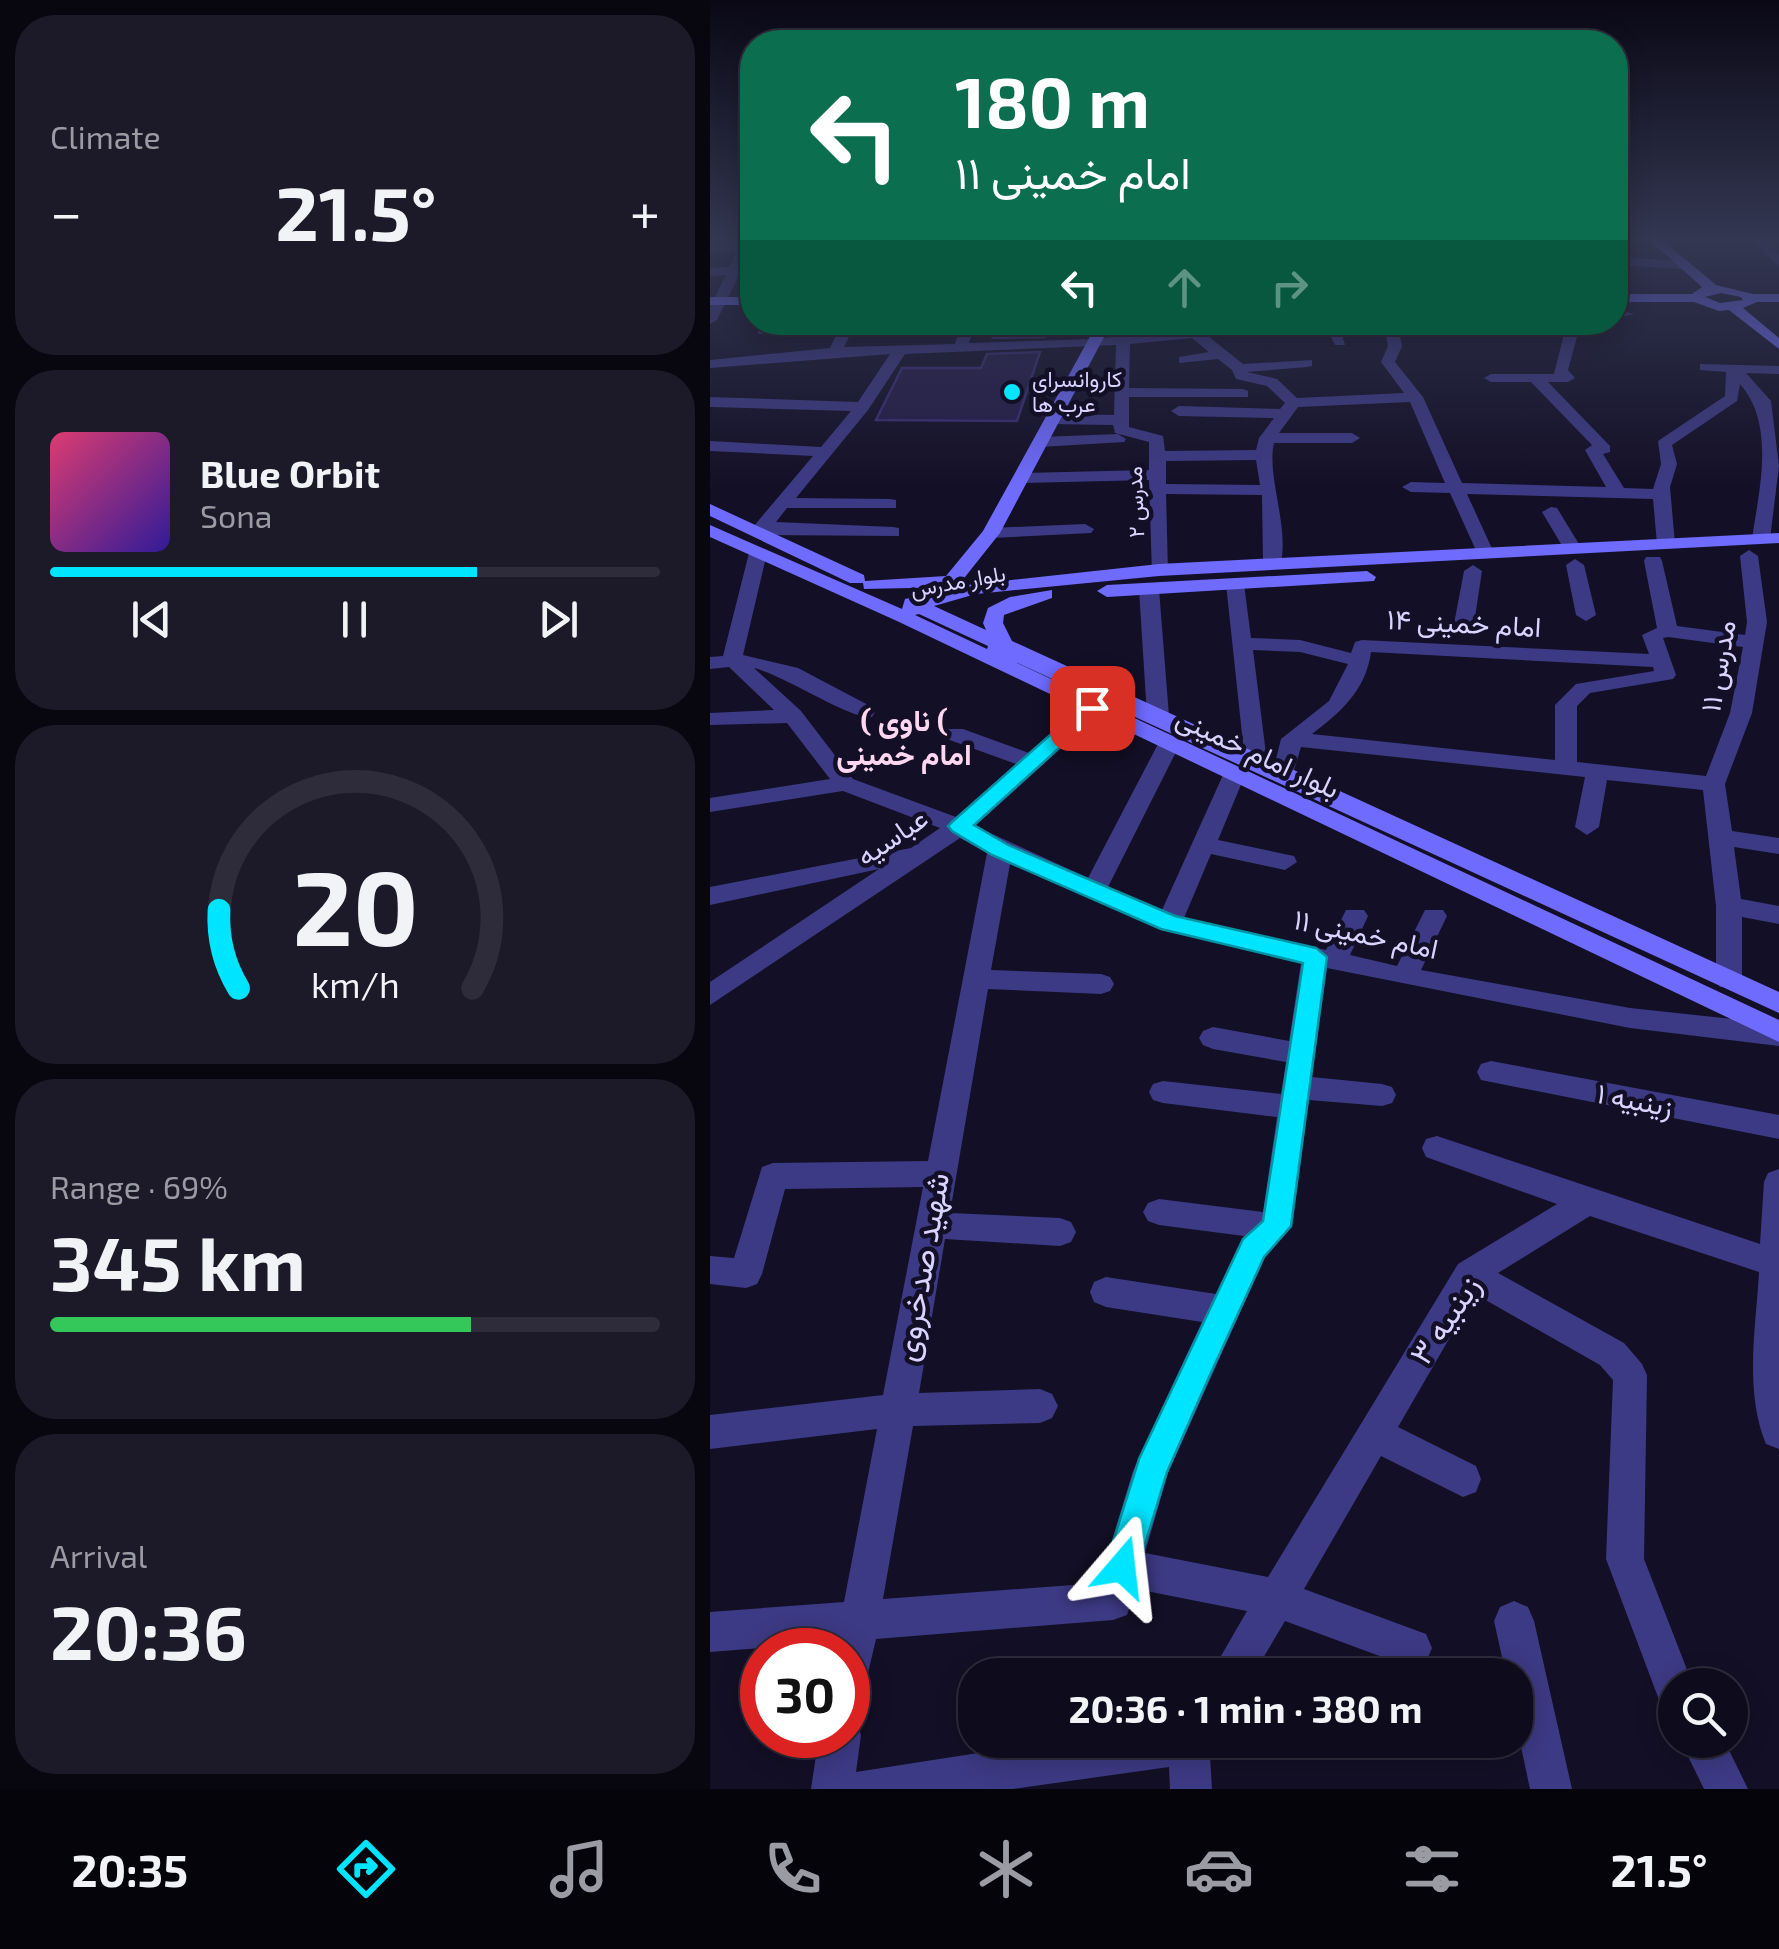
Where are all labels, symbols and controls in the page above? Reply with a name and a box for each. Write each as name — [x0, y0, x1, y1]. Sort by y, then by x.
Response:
text: 180 m — [955, 58, 1150, 142]
icon: left — [790, 70, 920, 200]
text: Climate — [50, 117, 161, 155]
text: امام خمینی ۱۱ — [955, 144, 1191, 198]
text: 21.5° — [275, 166, 437, 256]
text: − — [50, 178, 82, 244]
text: + — [630, 178, 660, 244]
icon: left — [1052, 260, 1107, 315]
icon: ahead — [1157, 260, 1212, 315]
icon: right — [1262, 260, 1317, 315]
place label: کاروانسرای عرب ها — [1032, 365, 1122, 418]
marker: کاروانسرای عرب ها — [1001, 381, 1023, 403]
text: Blue Orbit — [200, 450, 380, 496]
street label: مدرس ۲ — [1120, 466, 1150, 538]
text: Sona — [200, 496, 272, 534]
street label: بلوار مدرس — [908, 559, 1008, 603]
icon: previous — [124, 592, 179, 647]
icon: pause — [327, 592, 382, 647]
icon: next — [531, 592, 586, 647]
street label: امام خمینی ۱۴ — [1386, 601, 1542, 646]
street label: مدرس ۱۱ — [1692, 617, 1744, 715]
pin — [1050, 666, 1135, 751]
icon: arrive — [1065, 681, 1120, 736]
street label: بلوار امام خمینی — [1170, 699, 1345, 807]
district label: ( ناوی ( امام خمینی — [836, 701, 972, 774]
street label: عباسیه — [849, 800, 934, 873]
text: 20 — [292, 842, 418, 967]
street label: امام خمینی ۱۱ — [1290, 901, 1441, 968]
text: km/h — [311, 962, 399, 1005]
street label: زینبیه ۱ — [1594, 1075, 1676, 1125]
text: Range · 69% — [50, 1167, 228, 1205]
street label: شهید صدخروی — [885, 1169, 958, 1364]
text: 345 km — [50, 1216, 306, 1306]
street label: زینبیه ۳ — [1400, 1267, 1489, 1372]
position arrow — [1070, 1515, 1174, 1619]
text: Arrival — [50, 1536, 147, 1574]
text: 20:36 — [50, 1585, 247, 1675]
speed limit sign: 30 — [740, 1628, 870, 1758]
map controls — [1658, 1668, 1748, 1758]
button: search — [1658, 1668, 1748, 1758]
text: 20:36 · 1 min · 380 m — [1068, 1685, 1423, 1731]
icon: directions — [331, 1834, 401, 1904]
icon: music — [544, 1834, 614, 1904]
icon: phone — [758, 1834, 828, 1904]
icon: climate — [971, 1834, 1041, 1904]
icon: car — [1184, 1834, 1254, 1904]
icon: filters — [1397, 1834, 1467, 1904]
text: 20:35 — [72, 1842, 188, 1896]
text: 21.5° — [1610, 1842, 1707, 1896]

